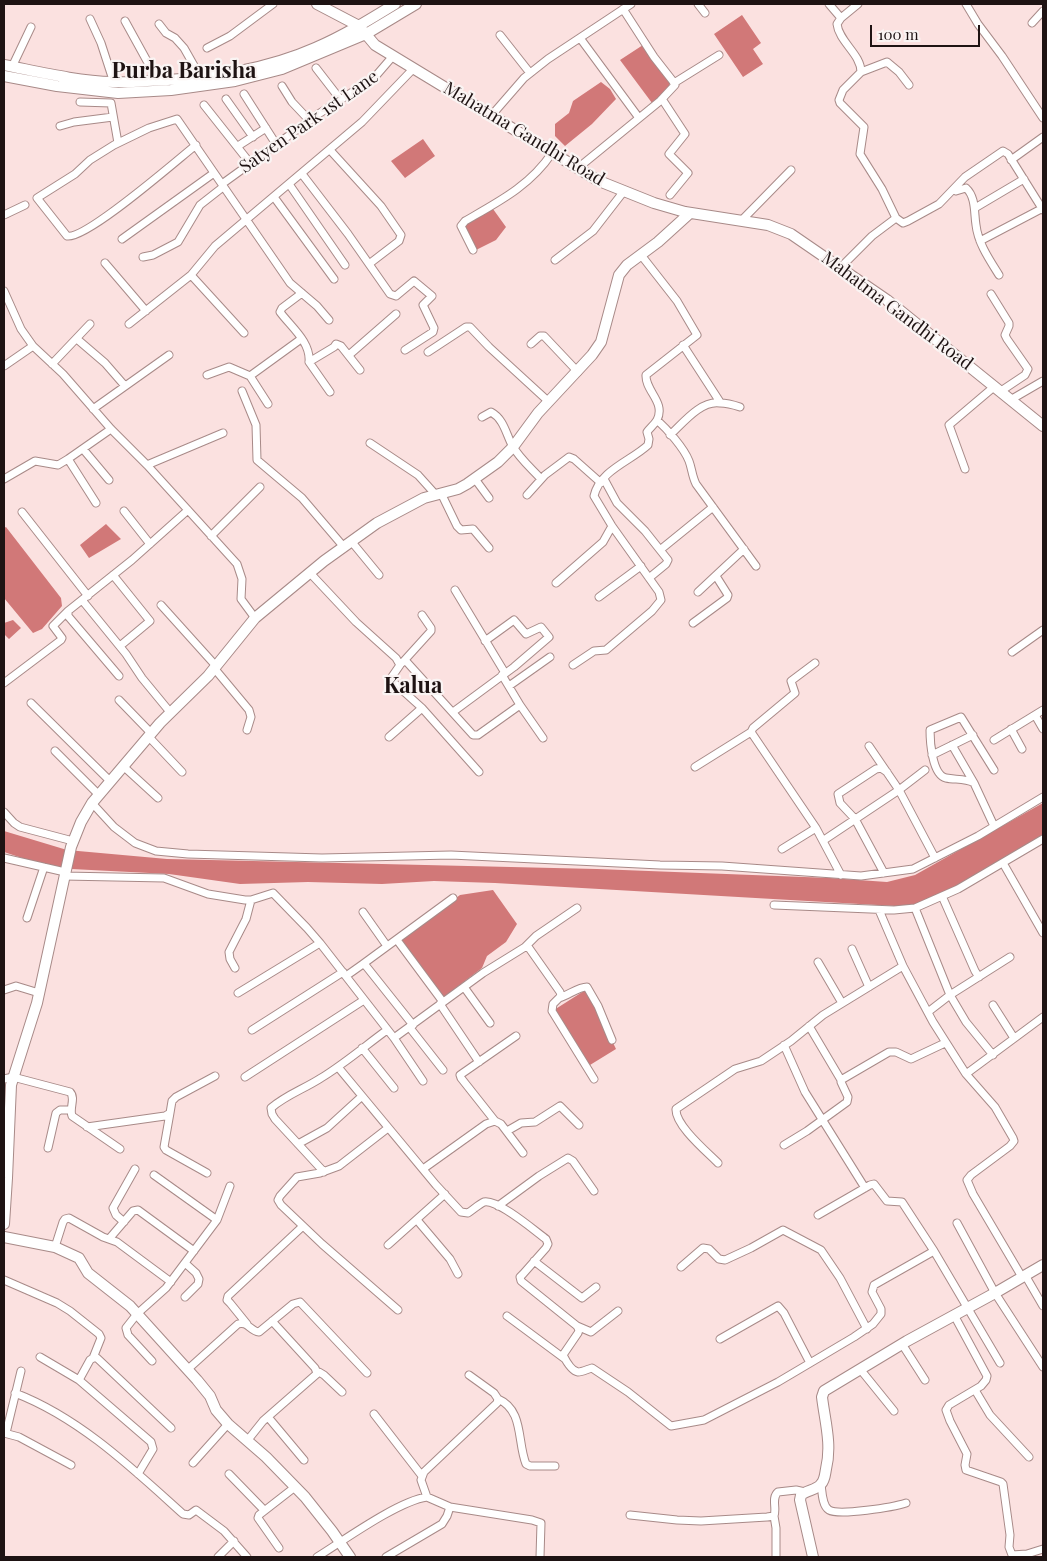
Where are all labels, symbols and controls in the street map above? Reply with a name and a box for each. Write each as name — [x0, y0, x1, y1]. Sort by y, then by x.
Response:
scale bar — [872, 15, 982, 47]
text: 100 m — [878, 24, 919, 44]
district label: Purba Barisha — [111, 58, 257, 84]
street label: Satyen Park 1st Lane — [235, 66, 383, 178]
street label: Mahatma Gandhi Road — [440, 77, 608, 191]
street label: Mahatma Gandhi Road — [817, 247, 977, 375]
district label: Kalua — [384, 673, 442, 699]

